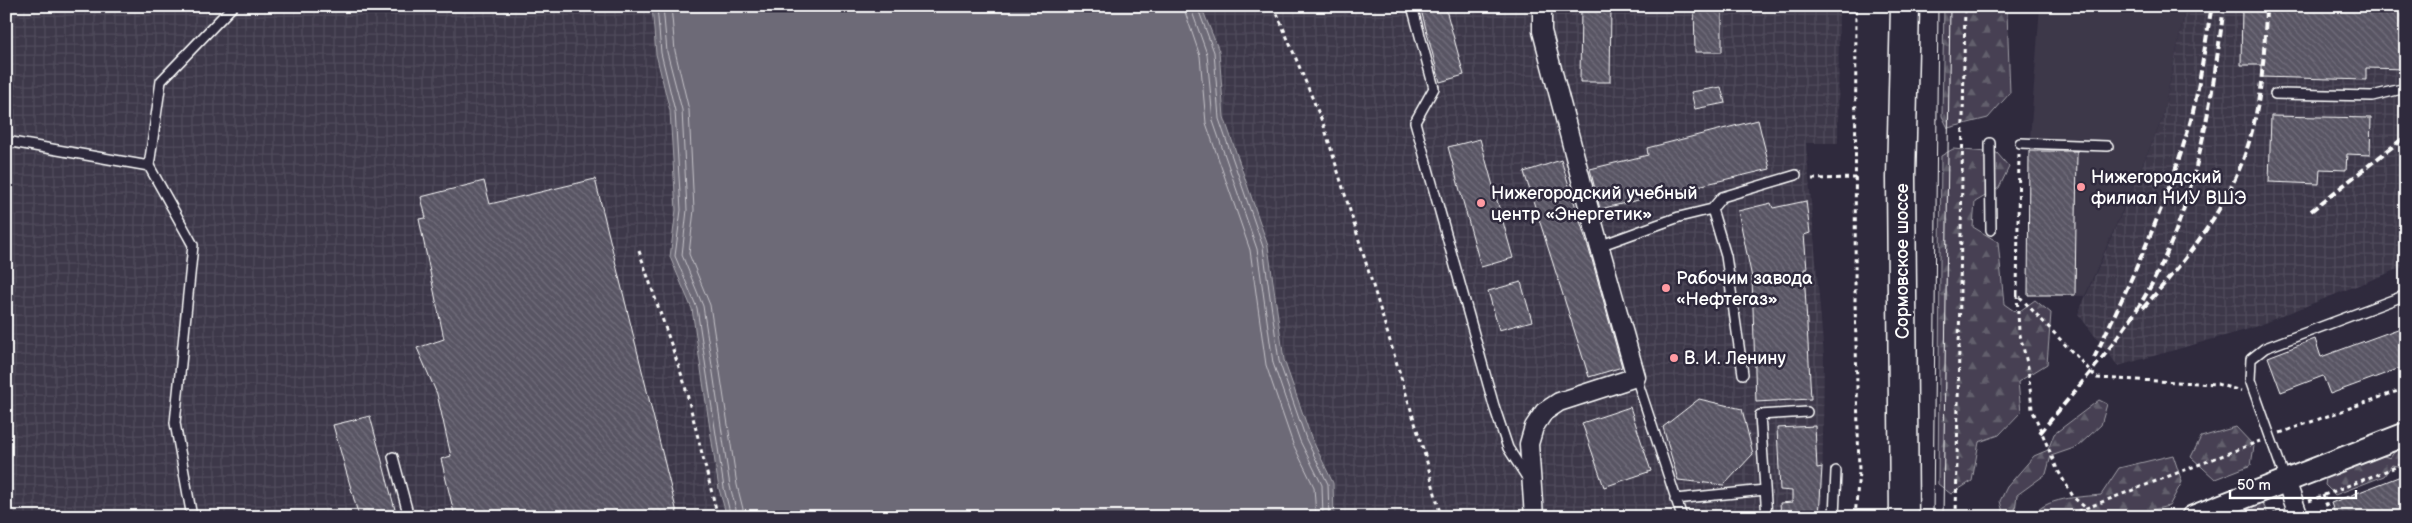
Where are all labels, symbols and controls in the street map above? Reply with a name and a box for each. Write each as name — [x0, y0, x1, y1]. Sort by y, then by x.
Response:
place label: Нижегородский филиал НИУ ВШЭ — [2091, 167, 2246, 209]
marker: Нижегородский филиал НИУ ВШЭ — [2075, 181, 2087, 193]
place label: Нижегородский учебный центр «Энергетик» — [1491, 183, 1697, 225]
street label: Сормовское шоссе — [1892, 183, 1913, 339]
marker: Нижегородский учебный центр «Энергетик» — [1475, 197, 1487, 209]
place label: Рабочим завода «Нефтегаз» — [1676, 268, 1813, 310]
marker: Рабочим завода «Нефтегаз» — [1660, 282, 1672, 294]
place label: В. И. Ленину — [1684, 348, 1786, 369]
marker: В. И. Ленину — [1668, 352, 1680, 364]
scale bar — [2230, 468, 2356, 500]
text: 50 m — [2237, 476, 2271, 495]

